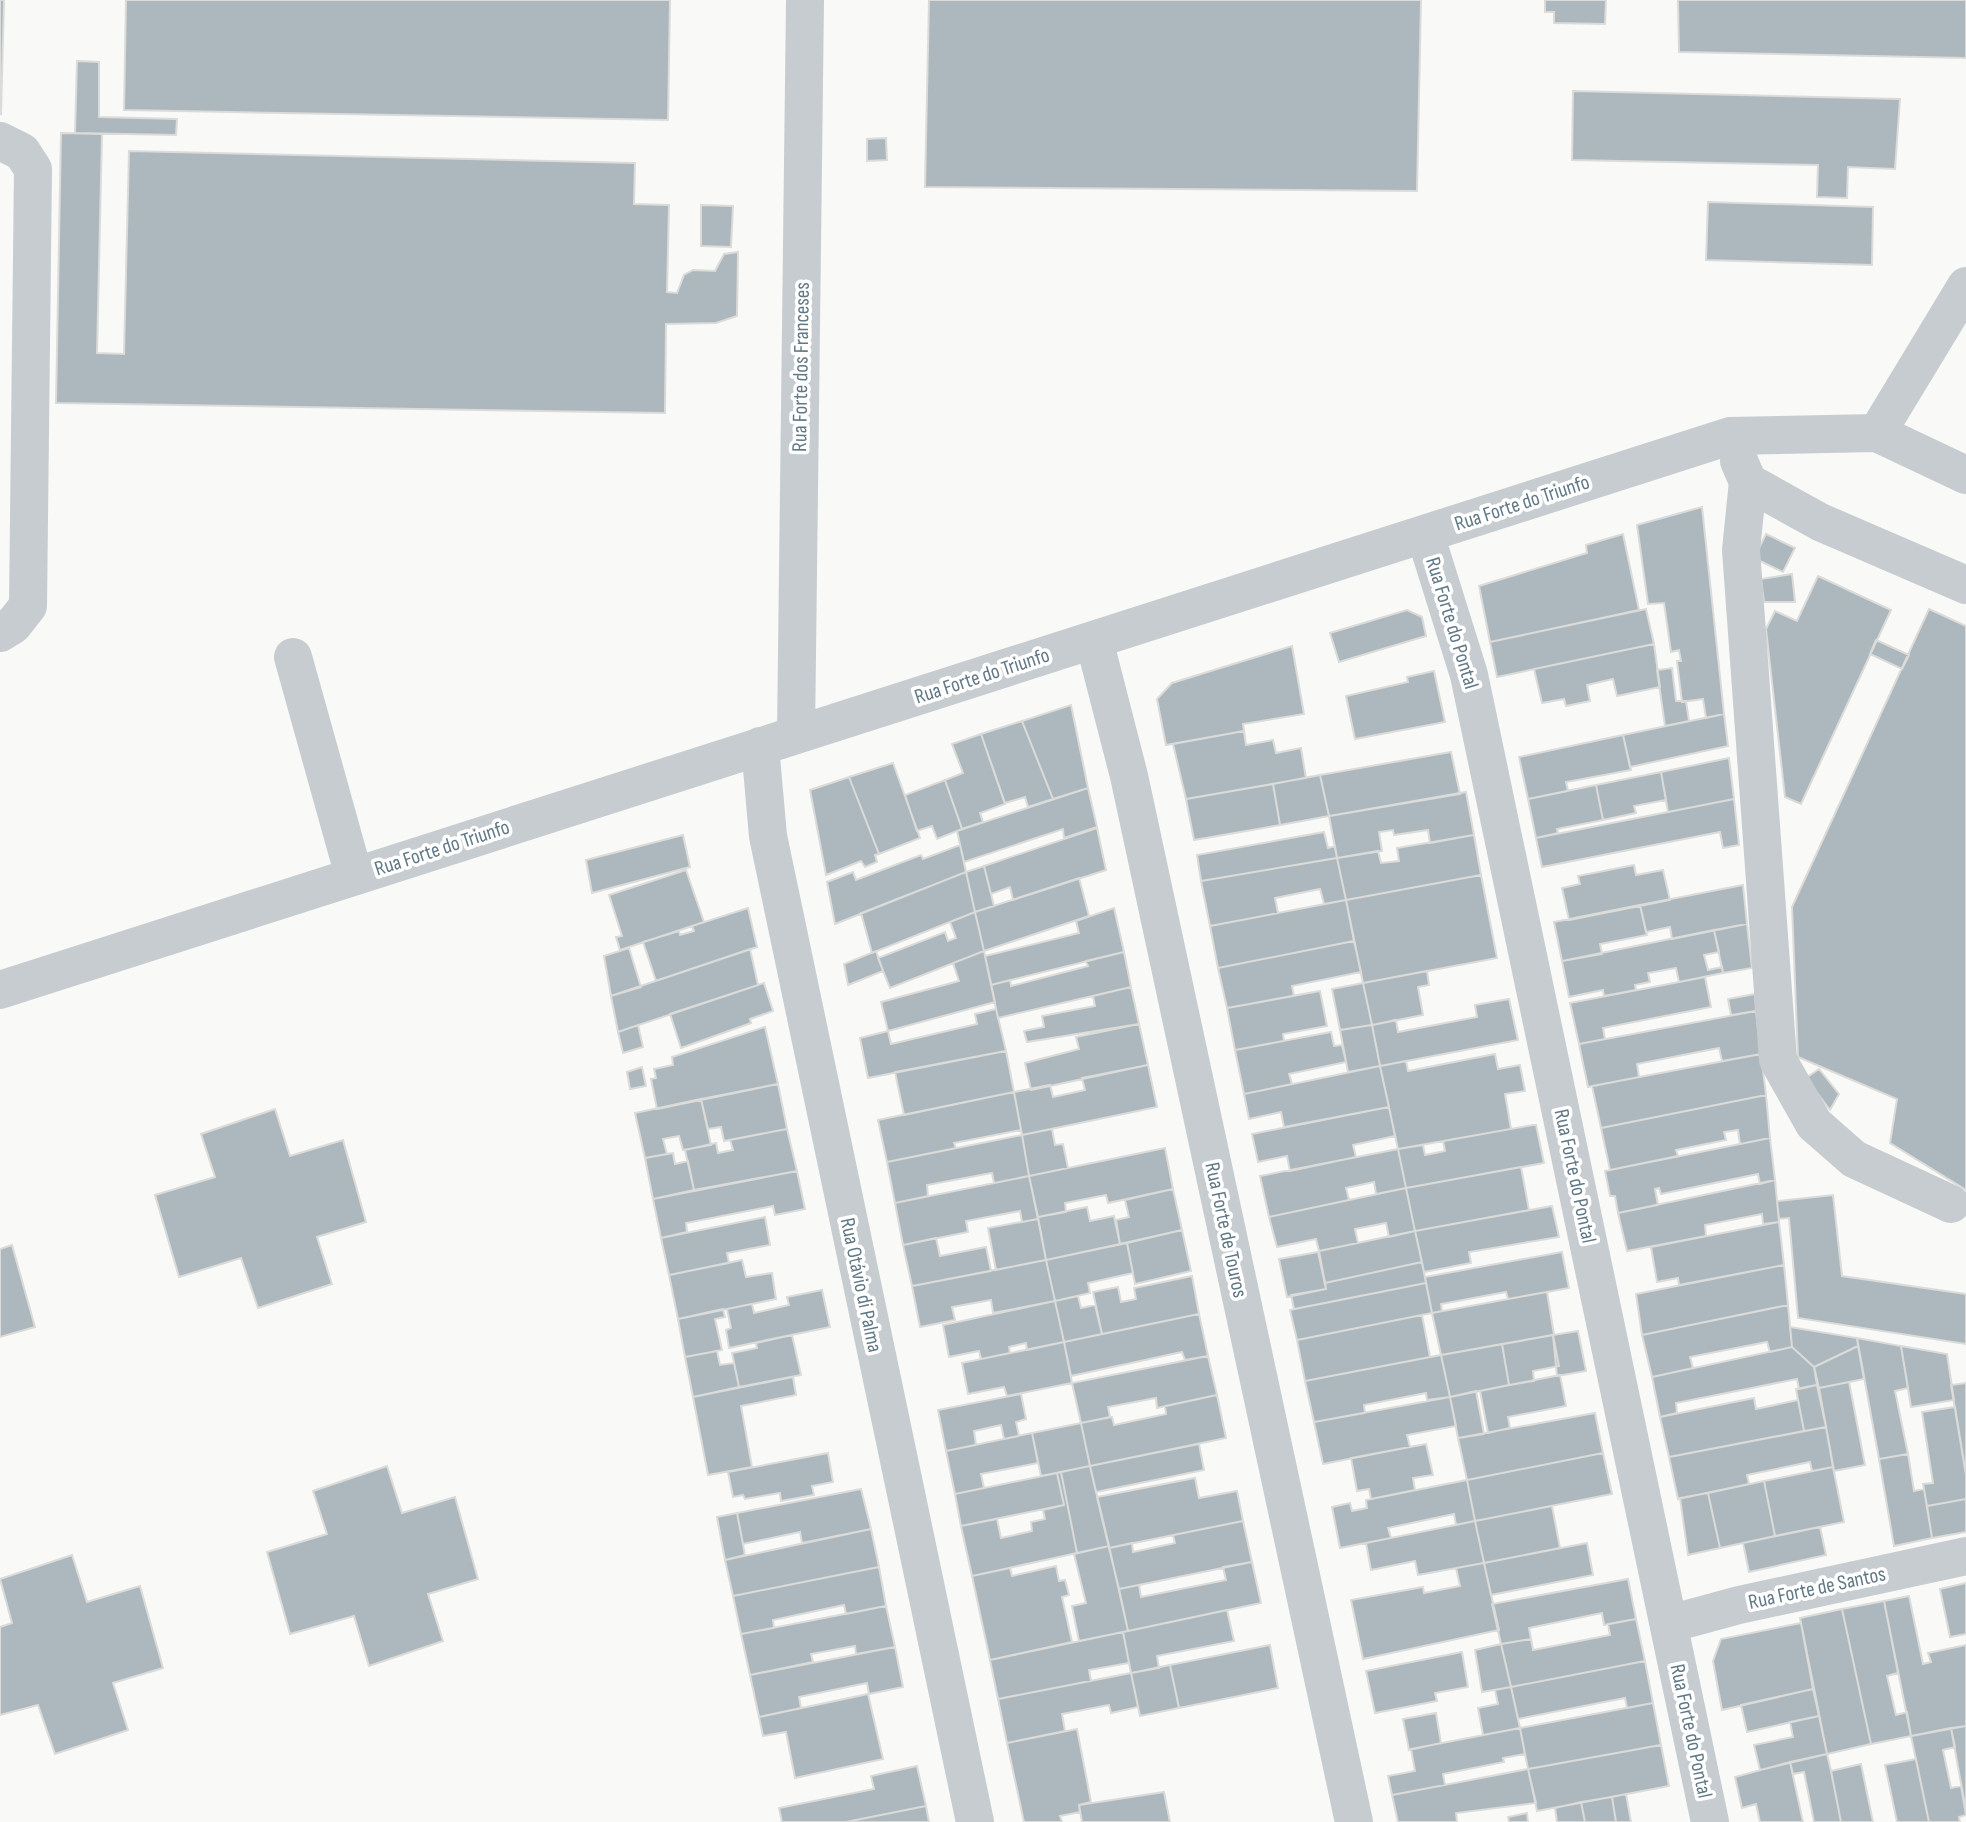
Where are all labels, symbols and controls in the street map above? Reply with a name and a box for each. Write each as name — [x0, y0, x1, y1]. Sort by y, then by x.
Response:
street label: Rua Forte dos Franceses — [787, 282, 815, 452]
street label: Rua Forte do Triunfo — [1451, 469, 1593, 537]
street label: Rua Forte do Pontal — [1420, 554, 1484, 692]
street label: Rua Forte do Triunfo — [911, 642, 1053, 710]
street label: Rua Forte do Triunfo — [371, 814, 513, 882]
street label: Rua Forte do Pontal — [1549, 1107, 1601, 1245]
street label: Rua Forte de Touros — [1199, 1160, 1253, 1300]
street label: Rua Otávio di Palma — [835, 1216, 887, 1354]
street label: Rua Forte de Santos — [1746, 1561, 1888, 1615]
street label: Rua Forte do Pontal — [1665, 1662, 1717, 1800]

